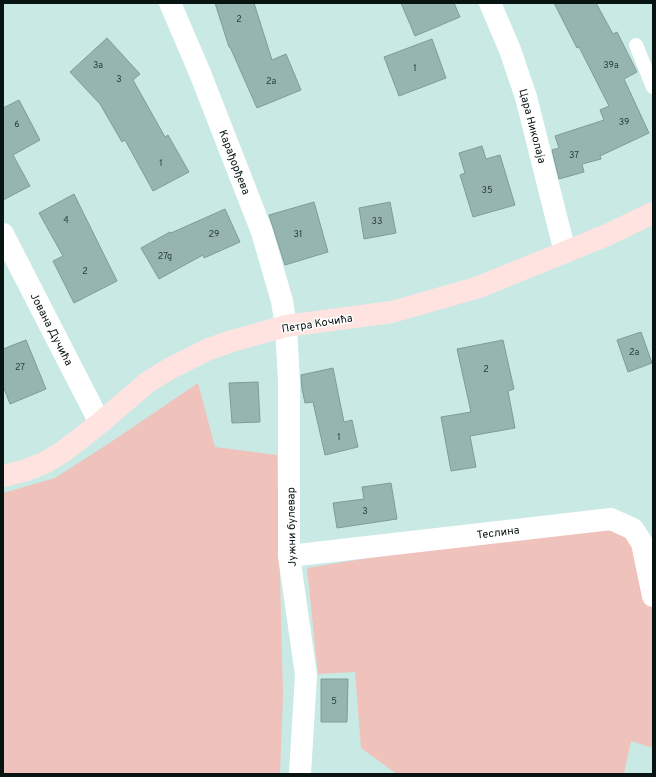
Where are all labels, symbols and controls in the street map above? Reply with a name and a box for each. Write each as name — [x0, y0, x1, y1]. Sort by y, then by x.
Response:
house number: 2 — [236, 14, 242, 25]
house number: 3a — [93, 60, 103, 71]
house number: 39a — [603, 60, 619, 71]
house number: 1 — [413, 63, 417, 74]
house number: 3 — [116, 74, 122, 85]
house number: 2a — [266, 76, 276, 87]
street label: Цара Николаја — [515, 87, 549, 165]
house number: 39 — [619, 117, 629, 128]
house number: 6 — [14, 119, 20, 130]
street label: Карађорђева — [215, 128, 253, 197]
house number: 37 — [569, 150, 579, 161]
house number: 1 — [159, 158, 163, 169]
house number: 35 — [481, 185, 493, 196]
house number: 4 — [63, 215, 69, 226]
house number: 33 — [372, 216, 382, 227]
house number: 29 — [209, 229, 219, 240]
house number: 31 — [294, 229, 302, 240]
house number: 27g — [158, 251, 172, 262]
house number: 2 — [82, 266, 88, 277]
street label: Јована Дучића — [27, 291, 76, 368]
street label: Петра Кочића — [281, 311, 354, 336]
house number: 2a — [629, 347, 639, 358]
house number: 27 — [15, 362, 25, 373]
house number: 2 — [483, 364, 489, 375]
house number: 1 — [337, 432, 341, 443]
street label: Јужни булевар — [284, 487, 300, 567]
house number: 3 — [362, 506, 368, 517]
street label: Теслина — [476, 523, 520, 543]
house number: 5 — [331, 696, 337, 707]

